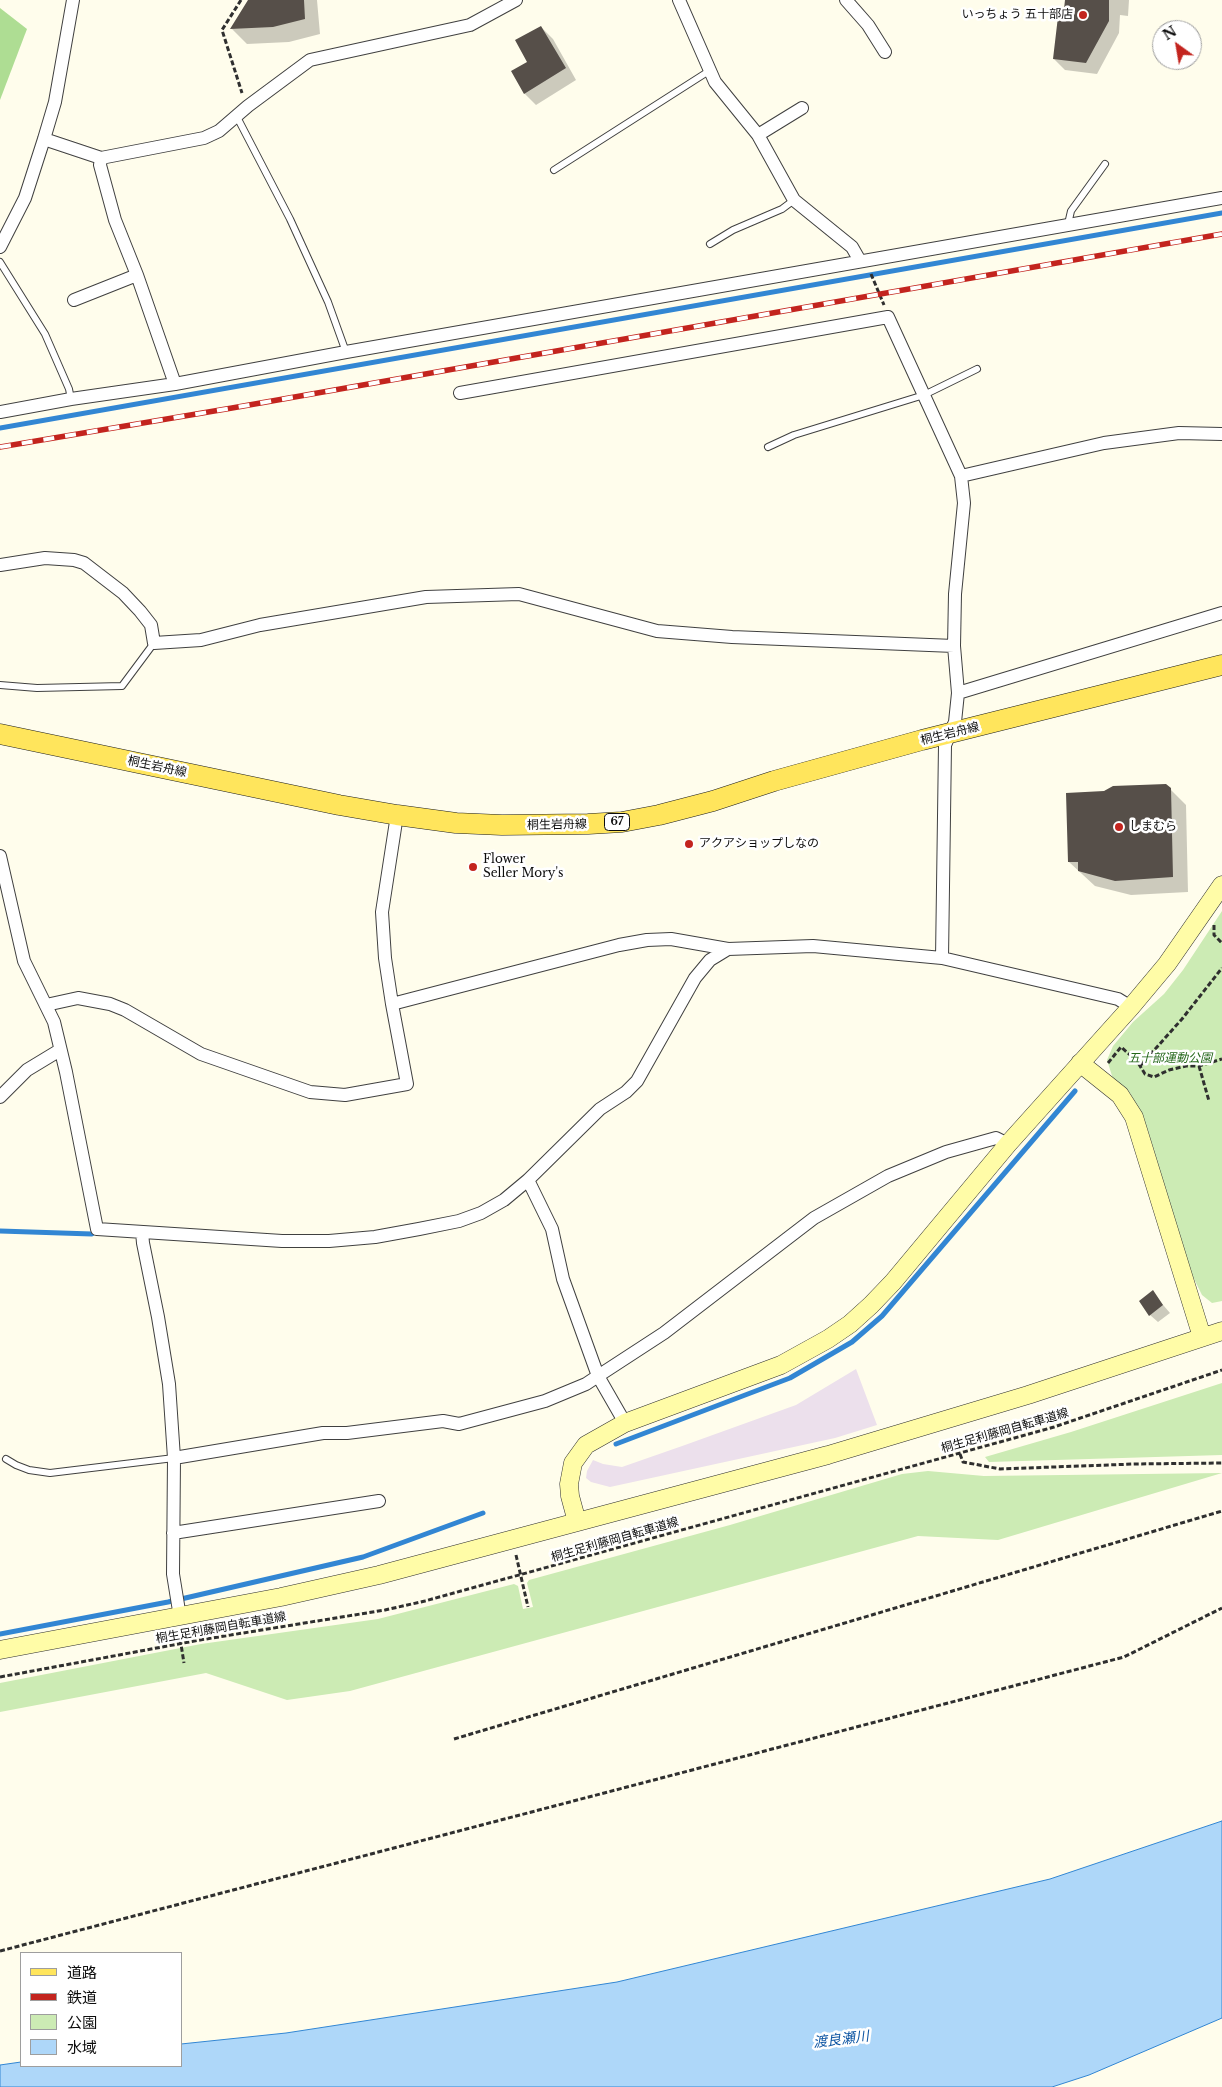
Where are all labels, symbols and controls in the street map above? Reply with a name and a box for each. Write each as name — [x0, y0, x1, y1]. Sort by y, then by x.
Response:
place label: いっちょう 五十部店 — [962, 8, 1073, 22]
marker: いっちょう 五十部店 — [1077, 9, 1089, 21]
north arrow — [1152, 20, 1202, 70]
text: N — [1159, 22, 1180, 44]
street label: 桐生岩舟線 — [919, 720, 981, 748]
street label: 桐生岩舟線 — [126, 754, 188, 780]
road number: 67 — [604, 814, 630, 830]
street label: 桐生岩舟線 — [527, 817, 587, 833]
place label: しまむら — [1129, 820, 1177, 834]
marker: しまむら — [1113, 821, 1125, 833]
place label: アクアショップしなの — [699, 837, 819, 851]
marker: アクアショップしなの — [683, 838, 695, 850]
place label: Flower Seller Mory's — [483, 853, 563, 881]
marker: Flower Seller Mory's — [467, 861, 479, 873]
park label: 五十部運動公園 — [1128, 1052, 1212, 1066]
street label: 桐生足利藤岡自転車道線 — [940, 1406, 1070, 1456]
street label: 桐生足利藤岡自転車道線 — [550, 1515, 680, 1565]
street label: 桐生足利藤岡自転車道線 — [155, 1609, 287, 1647]
legend — [20, 1952, 182, 2067]
text: 道路 — [67, 1963, 97, 1982]
text: 鉄道 — [67, 1988, 97, 2007]
text: 公園 — [67, 2013, 97, 2032]
water label: 渡良瀬川 — [812, 2028, 870, 2052]
text: 水域 — [67, 2038, 97, 2057]

